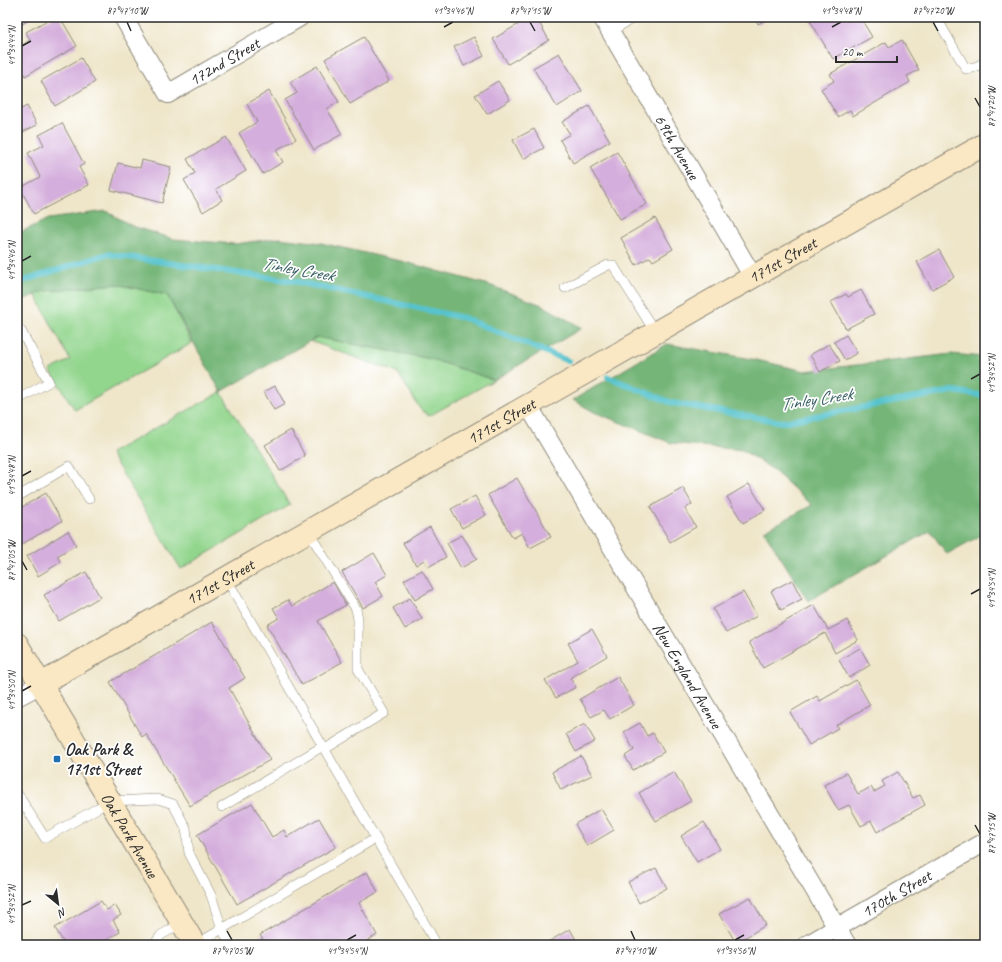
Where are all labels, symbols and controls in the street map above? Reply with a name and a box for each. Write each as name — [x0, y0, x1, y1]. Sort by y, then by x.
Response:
text: 87°47'10"W — [107, 4, 149, 17]
text: 41°34'46"N — [433, 4, 475, 17]
text: 87°47'15"W — [510, 4, 552, 17]
text: 41°34'48"N — [821, 4, 863, 17]
text: 87°47'20"W — [913, 4, 955, 17]
text: 41°34'44"N — [5, 24, 18, 66]
street label: 172nd Street — [185, 31, 265, 90]
scale bar — [836, 38, 897, 64]
text: 20 m — [842, 44, 864, 60]
text: 87°47'20"W — [985, 85, 998, 127]
street label: 69th Avenue — [650, 110, 705, 184]
street label: 171st Street — [744, 231, 822, 288]
text: 41°34'46"N — [5, 239, 18, 281]
water label: Tinley Creek — [260, 252, 339, 287]
text: 41°34'52"N — [985, 352, 998, 394]
water label: Tinley Creek — [779, 382, 857, 416]
street label: 171st Street — [463, 392, 541, 449]
text: 41°34'48"N — [5, 454, 18, 496]
text: 87°47'05"W — [5, 539, 18, 581]
street label: 171st Street — [182, 553, 260, 610]
text: 41°34'54"N — [985, 567, 998, 609]
street label: New England Avenue — [648, 619, 728, 733]
text: 41°34'50"N — [5, 669, 18, 711]
place label: Oak Park & 171st Street — [65, 739, 143, 780]
marker: Oak Park & 171st Street — [52, 754, 62, 764]
street label: Oak Park Avenue — [97, 789, 164, 883]
text: 87°47'15"W — [985, 812, 998, 854]
street label: 170th Street — [857, 864, 937, 922]
text: 41°34'52"N — [5, 883, 18, 925]
north arrow — [38, 884, 78, 924]
text: N — [55, 905, 69, 922]
text: 87°47'05"W — [212, 944, 254, 957]
text: 41°34'54"N — [327, 944, 369, 957]
text: 87°47'10"W — [615, 944, 657, 957]
text: 41°34'56"N — [715, 944, 757, 957]

